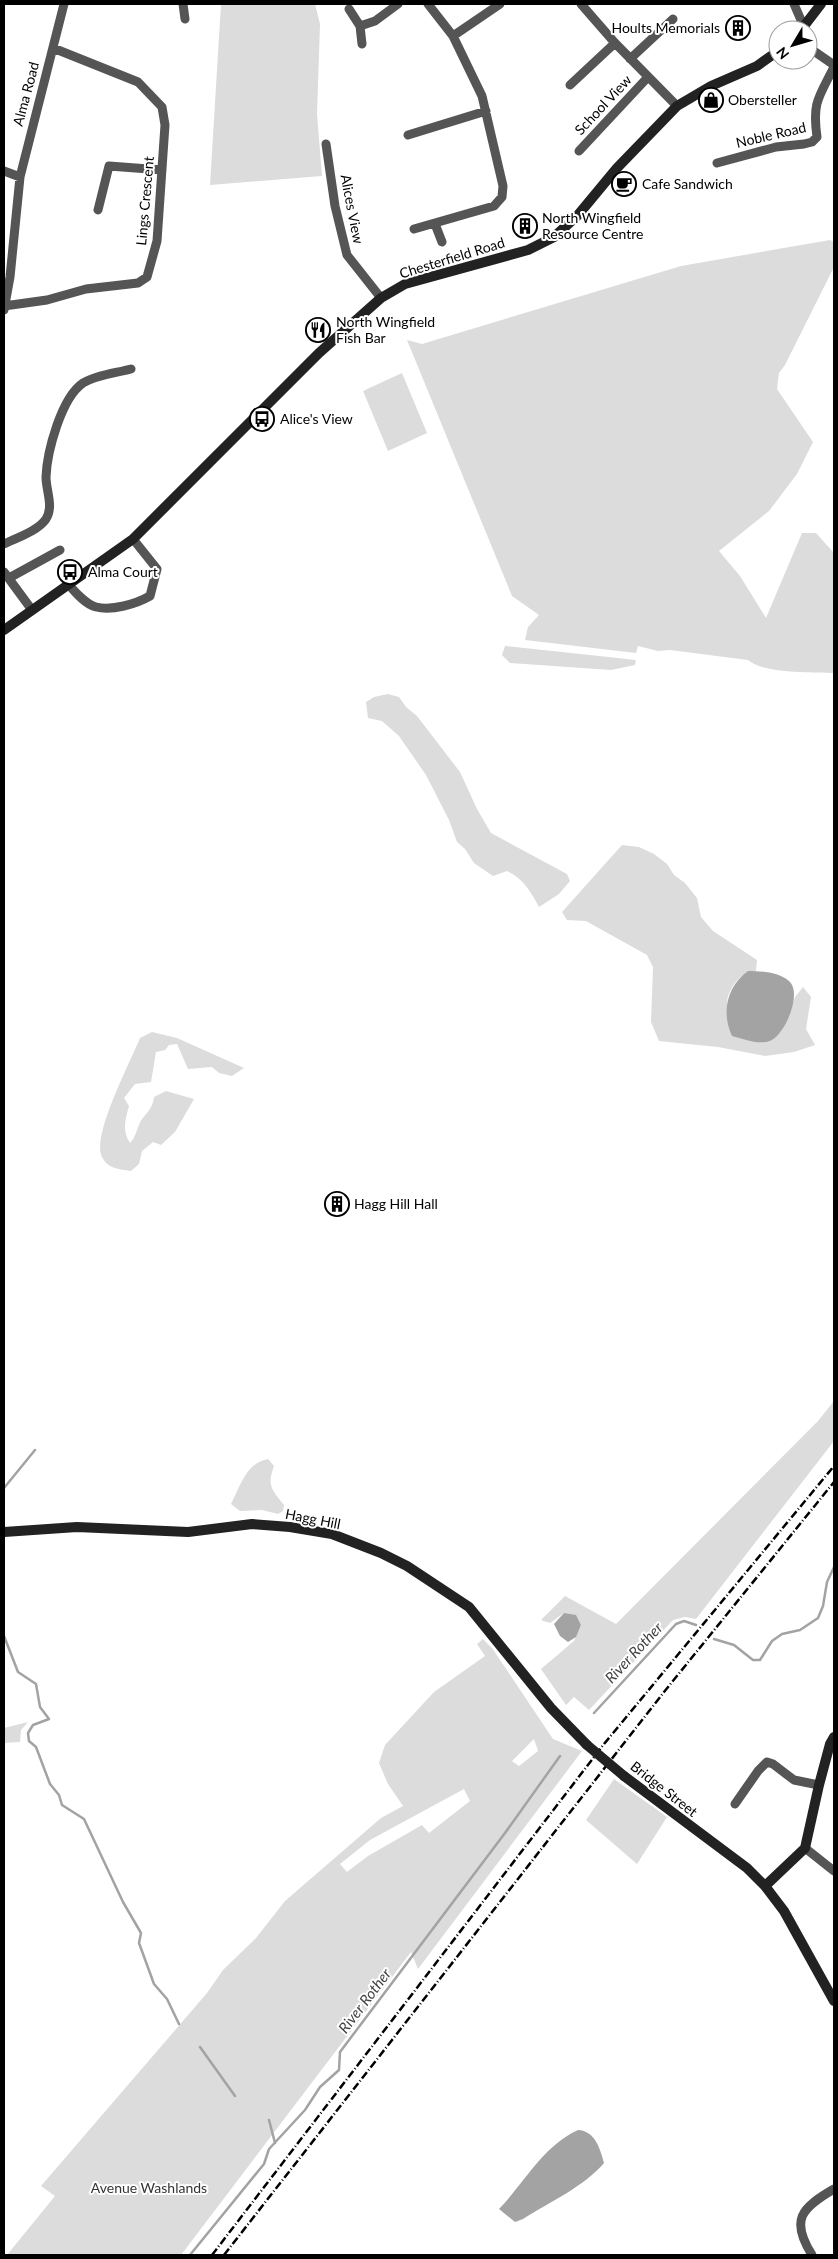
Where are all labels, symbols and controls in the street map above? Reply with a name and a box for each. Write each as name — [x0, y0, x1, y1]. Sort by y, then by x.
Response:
building icon: Hoults Memorials — [725, 15, 751, 41]
place label: Hoults Memorials — [611, 19, 720, 36]
north arrow — [768, 20, 818, 70]
text: N — [772, 44, 792, 63]
street label: Alma Road — [9, 60, 42, 128]
street label: School View — [571, 71, 635, 138]
shop icon: Obersteller — [698, 87, 724, 113]
place label: Obersteller — [728, 91, 797, 108]
street label: Noble Road — [734, 118, 808, 151]
street label: Lings Crescent — [132, 156, 157, 246]
cafe icon: Cafe Sandwich — [611, 171, 637, 197]
street label: Alices View — [337, 173, 368, 245]
place label: Cafe Sandwich — [642, 175, 733, 192]
place label: North Wingfield Resource Centre — [542, 209, 643, 242]
building icon: North Wingfield Resource Centre — [512, 213, 538, 239]
street label: Chesterfield Road — [397, 233, 507, 282]
place label: North Wingfield Fish Bar — [336, 313, 435, 346]
restaurant icon: North Wingfield Fish Bar — [305, 317, 331, 343]
bus stop icon: Alice's View — [249, 406, 275, 432]
place label: Alice's View — [280, 410, 353, 427]
bus stop icon: Alma Court — [57, 559, 83, 585]
place label: Alma Court — [88, 563, 158, 580]
building icon: Hagg Hill Hall — [324, 1191, 350, 1217]
place label: Hagg Hill Hall — [354, 1195, 438, 1212]
street label: Hagg Hill — [284, 1505, 342, 1532]
water label: River Rother — [601, 1618, 666, 1686]
street label: Bridge Street — [627, 1757, 701, 1820]
water label: River Rother — [334, 1964, 395, 2036]
park label: Avenue Washlands — [91, 2179, 207, 2196]

